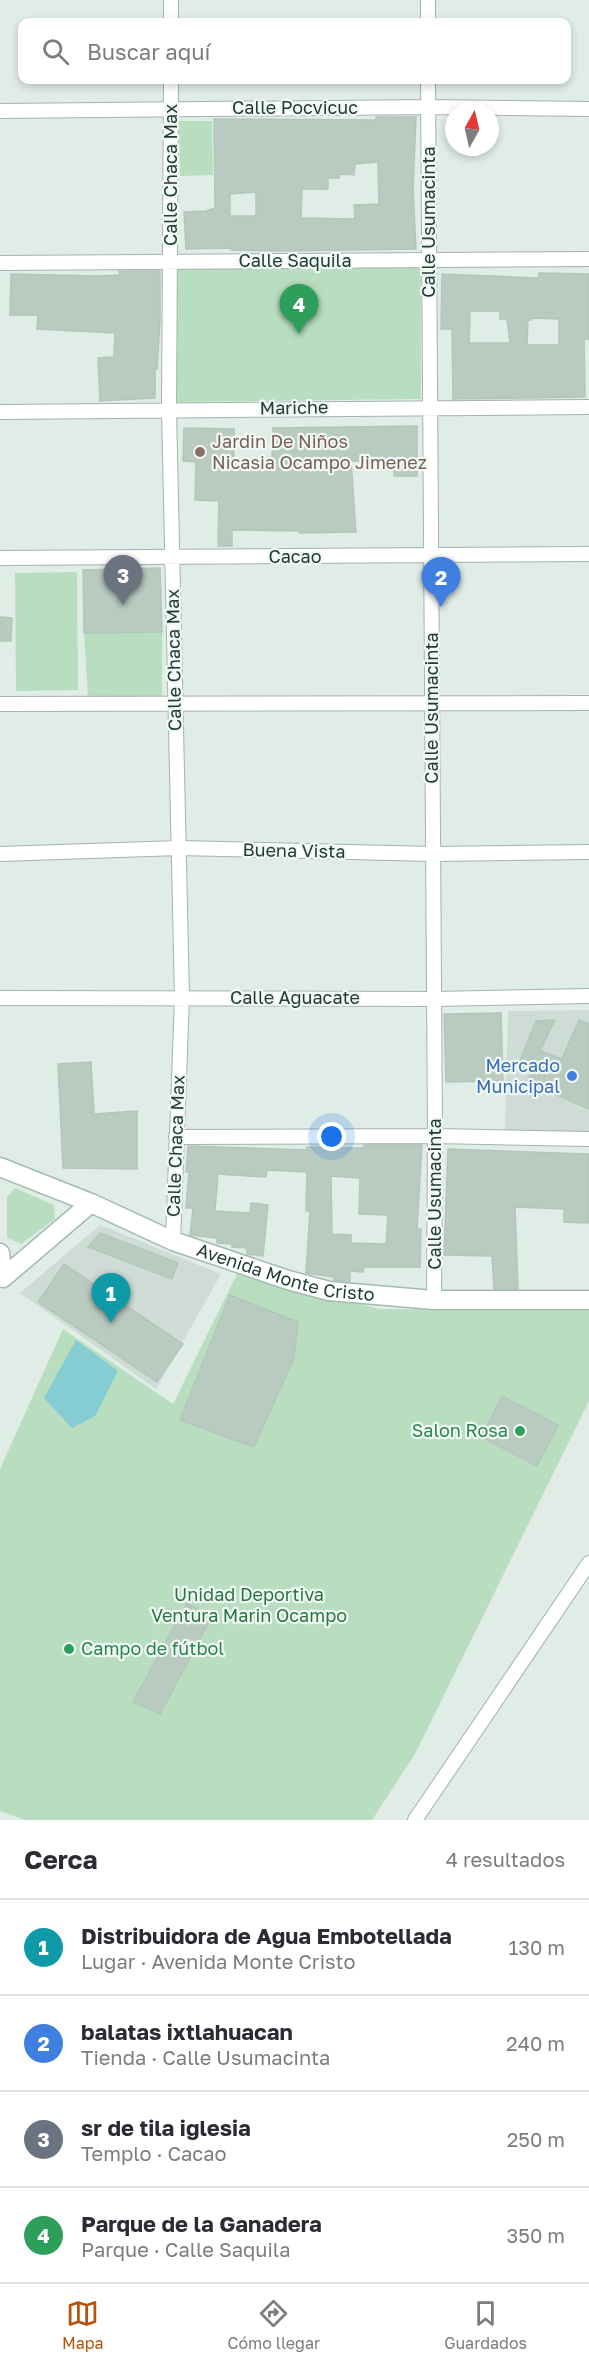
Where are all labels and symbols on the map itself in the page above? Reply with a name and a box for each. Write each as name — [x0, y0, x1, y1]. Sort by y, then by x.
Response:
street label: Calle Pocvicuc — [232, 96, 358, 118]
north arrow — [445, 102, 499, 156]
street label: Calle Chaca Max — [159, 104, 181, 246]
street label: Calle Usumacinta — [417, 146, 439, 298]
street label: Calle Saquila — [238, 249, 352, 271]
pin: 4 — [280, 284, 318, 334]
street label: Mariche — [259, 395, 329, 419]
place label: Jardin De Niños Nicasia Ocampo Jimenez — [212, 430, 427, 473]
marker: Jardin De Niños Nicasia Ocampo Jimenez — [193, 445, 207, 459]
street label: Cacao — [268, 545, 322, 567]
pin: 3 — [104, 556, 142, 605]
pin: 2 — [422, 558, 460, 607]
street label: Calle Chaca Max — [161, 589, 185, 731]
street label: Calle Usumacinta — [420, 632, 442, 784]
street label: Buena Vista — [242, 838, 346, 862]
street label: Calle Aguacate — [230, 986, 360, 1008]
place label: Mercado Municipal — [476, 1054, 560, 1097]
marker: Mercado Municipal — [565, 1069, 579, 1083]
street label: Calle Chaca Max — [162, 1074, 188, 1217]
street label: Calle Usumacinta — [423, 1118, 445, 1270]
your location — [317, 1122, 346, 1151]
street label: Avenida Monte Cristo — [194, 1238, 376, 1305]
pin: 1 — [92, 1274, 130, 1323]
place label: Salon Rosa — [412, 1419, 508, 1441]
marker: Salon Rosa — [513, 1424, 527, 1438]
park label: Unidad Deportiva Ventura Marin Ocampo — [151, 1583, 347, 1626]
place label: Campo de fútbol — [81, 1637, 224, 1659]
marker: Campo de fútbol — [62, 1642, 76, 1656]

